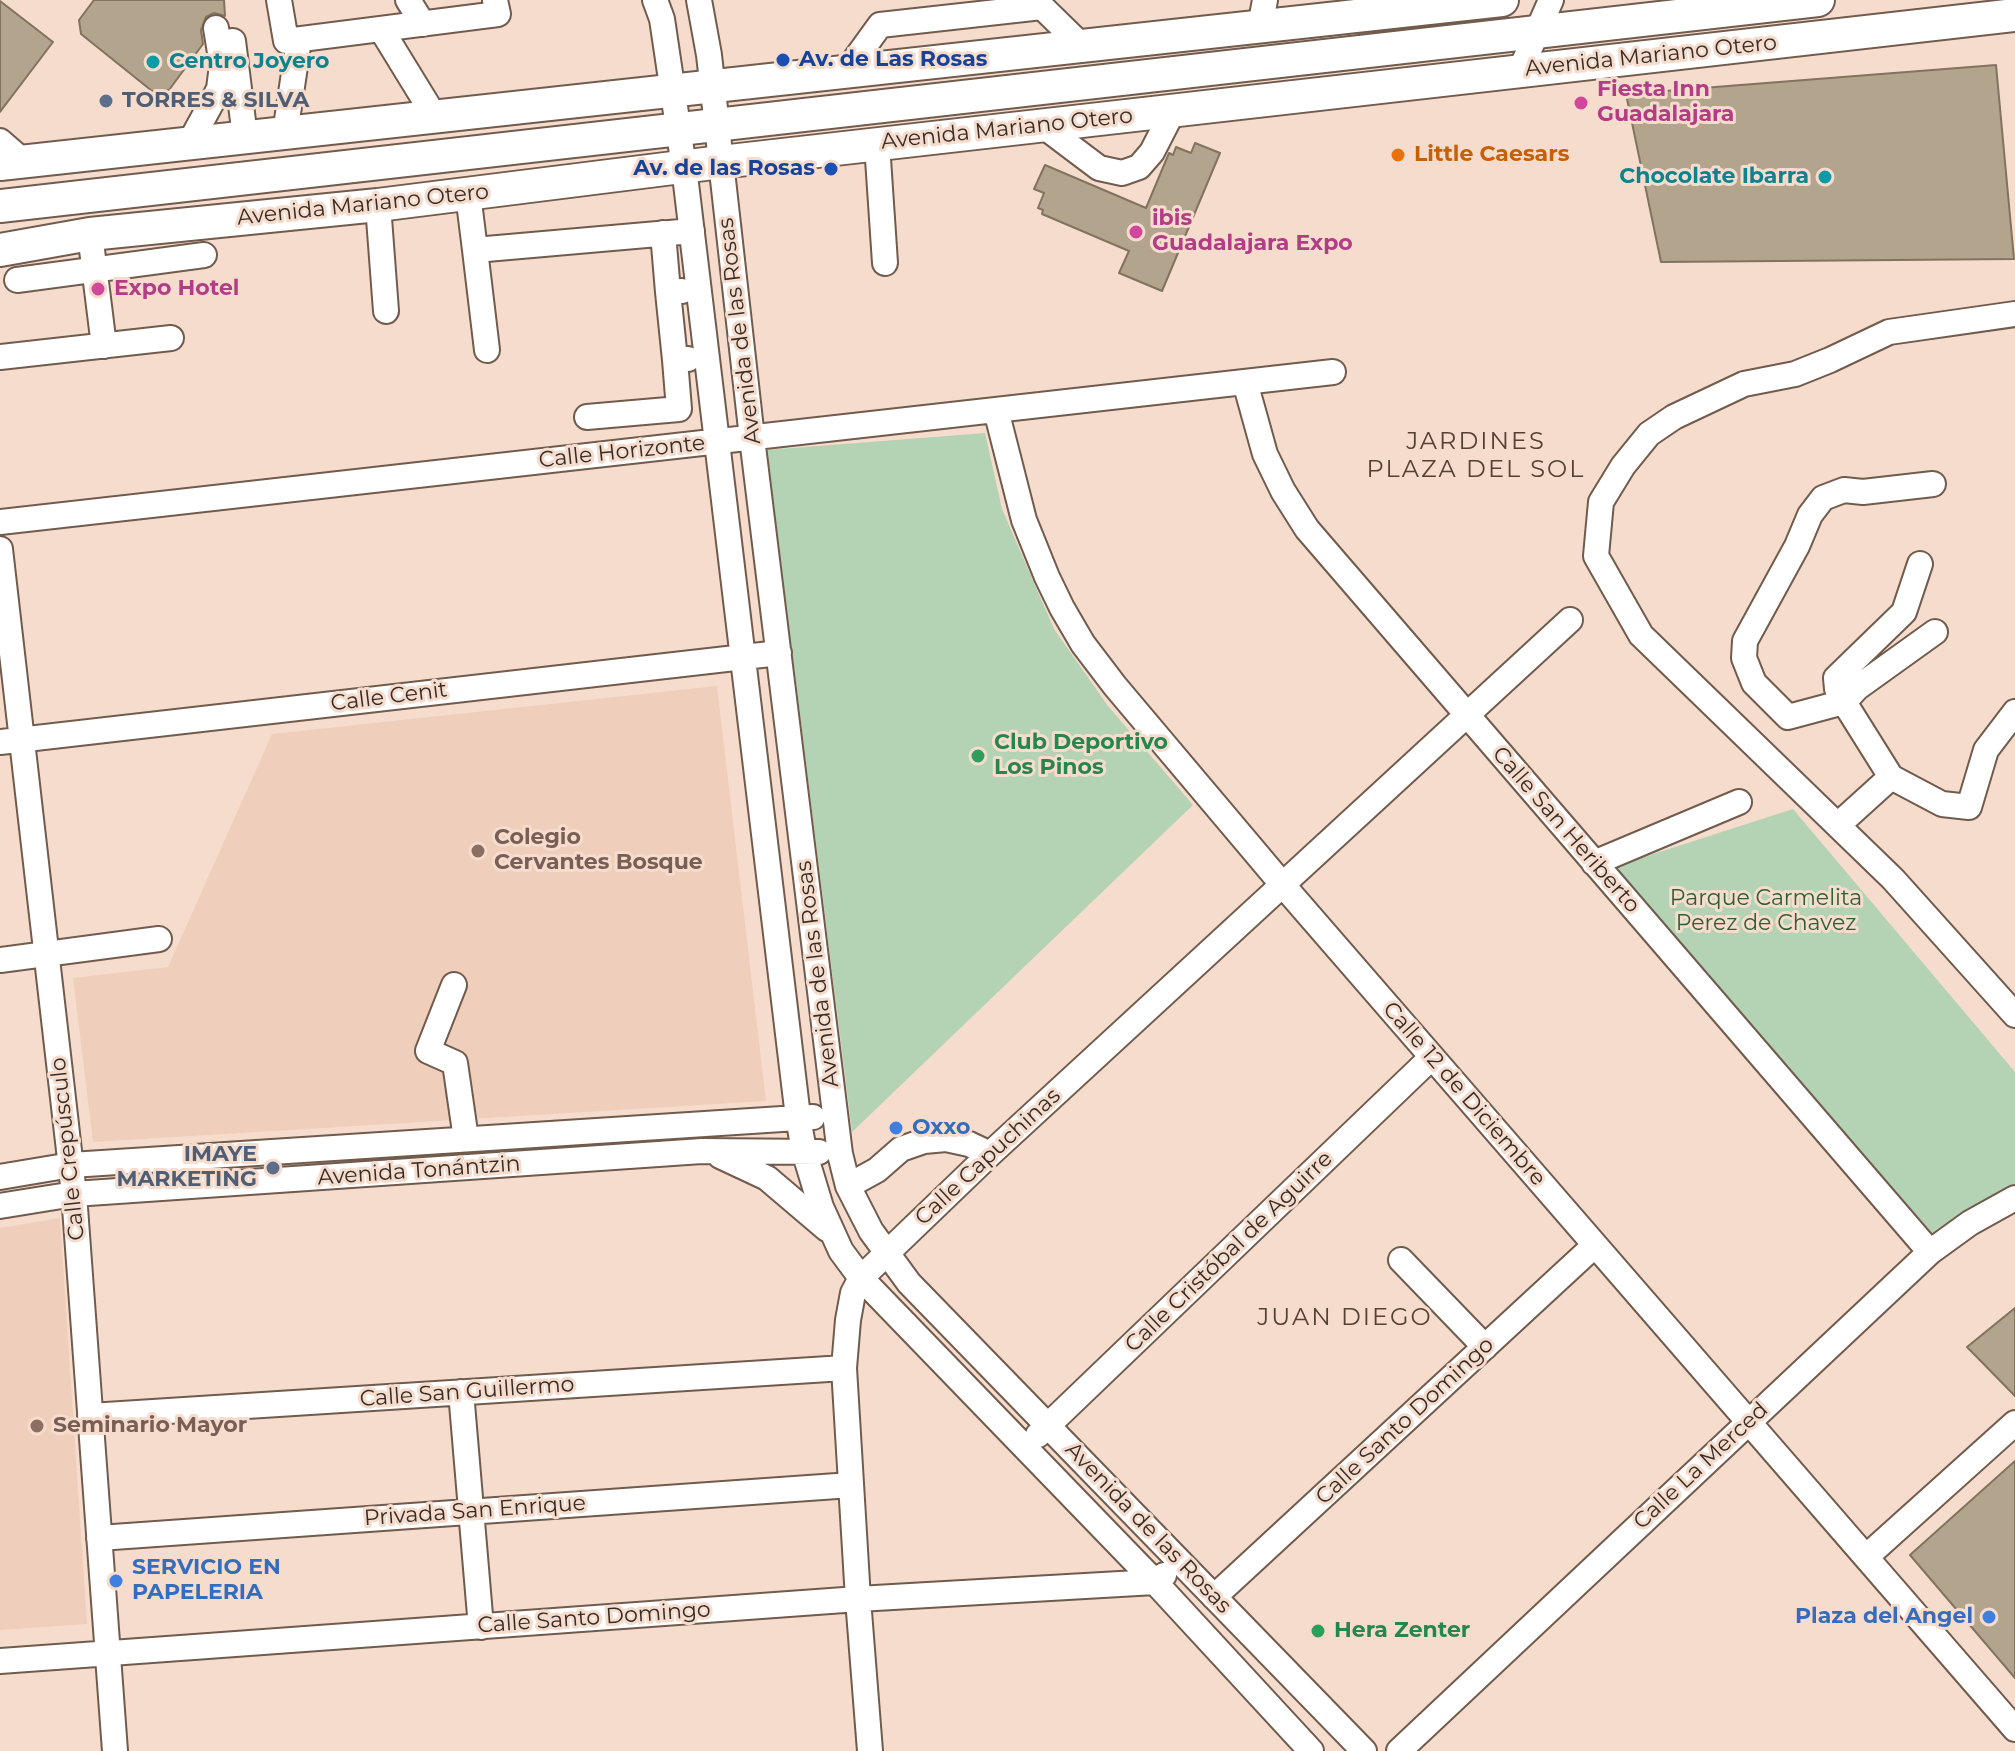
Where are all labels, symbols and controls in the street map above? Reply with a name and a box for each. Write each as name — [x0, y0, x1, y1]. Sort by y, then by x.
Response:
street label: Avenida Mariano Otero — [1524, 30, 1778, 82]
place label: Av. de Las Rosas — [799, 47, 987, 73]
place label: Centro Joyero — [169, 49, 329, 75]
marker: Av. de Las Rosas — [774, 51, 792, 69]
marker: Centro Joyero — [144, 53, 162, 71]
place label: Fiesta Inn Guadalajara — [1597, 77, 1734, 128]
place label: TORRES & SILVA — [122, 88, 309, 114]
marker: TORRES & SILVA — [97, 92, 115, 110]
marker: Fiesta Inn Guadalajara — [1572, 94, 1590, 112]
street label: Avenida Mariano Otero — [880, 103, 1134, 155]
place label: Little Caesars — [1414, 142, 1569, 168]
marker: Little Caesars — [1389, 146, 1407, 164]
place label: Av. de las Rosas — [633, 156, 815, 182]
marker: Av. de las Rosas — [822, 160, 840, 178]
place label: Chocolate Ibarra — [1619, 164, 1809, 190]
marker: Chocolate Ibarra — [1816, 168, 1834, 186]
street label: Avenida Mariano Otero — [236, 179, 490, 231]
place label: ibis Guadalajara Expo — [1152, 206, 1353, 258]
street label: Avenida de las Rosas — [713, 216, 767, 446]
marker: ibis Guadalajara Expo — [1127, 223, 1145, 241]
place label: Expo Hotel — [114, 276, 239, 302]
marker: Expo Hotel — [89, 280, 107, 298]
district label: JARDINES PLAZA DEL SOL — [1367, 428, 1585, 484]
street label: Calle Horizonte — [538, 430, 706, 474]
street label: Calle Cenit — [329, 677, 449, 717]
place label: Club Deportivo Los Pinos — [994, 730, 1168, 782]
street label: Calle San Heriberto — [1487, 741, 1645, 919]
marker: Club Deportivo Los Pinos — [969, 747, 987, 765]
place label: Colegio Cervantes Bosque — [494, 825, 703, 876]
marker: Colegio Cervantes Bosque — [469, 842, 487, 860]
street label: Avenida de las Rosas — [791, 859, 845, 1089]
park label: Parque Carmelita Perez de Chavez — [1670, 886, 1862, 938]
street label: Calle 12 de Diciembre — [1377, 997, 1551, 1191]
street label: Calle Crepúsculo — [45, 1056, 91, 1242]
street label: Calle Capuchinas — [910, 1083, 1066, 1231]
place label: Oxxo — [912, 1115, 970, 1141]
marker: Oxxo — [887, 1119, 905, 1137]
place label: IMAYE MARKETING — [116, 1142, 257, 1194]
street label: Calle Cristóbal de Aguirre — [1120, 1146, 1338, 1358]
street label: Avenida Tonántzin — [317, 1151, 521, 1191]
marker: IMAYE MARKETING — [264, 1159, 282, 1177]
district label: JUAN DIEGO — [1257, 1304, 1433, 1332]
street label: Calle Santo Domingo — [1311, 1332, 1499, 1510]
street label: Calle San Guillermo — [359, 1371, 575, 1413]
street label: Calle La Merced — [1628, 1397, 1774, 1535]
place label: Seminario Mayor — [53, 1413, 247, 1439]
marker: Seminario Mayor — [28, 1417, 46, 1435]
street label: Avenida de las Rosas — [1059, 1437, 1237, 1619]
street label: Privada San Enrique — [363, 1490, 587, 1532]
place label: SERVICIO EN PAPELERIA — [132, 1555, 281, 1606]
marker: SERVICIO EN PAPELERIA — [107, 1572, 125, 1590]
street label: Calle Santo Domingo — [477, 1597, 711, 1639]
place label: Plaza del Angel — [1795, 1604, 1973, 1630]
marker: Plaza del Angel — [1980, 1608, 1998, 1626]
place label: Hera Zenter — [1334, 1618, 1470, 1644]
marker: Hera Zenter — [1309, 1622, 1327, 1640]

